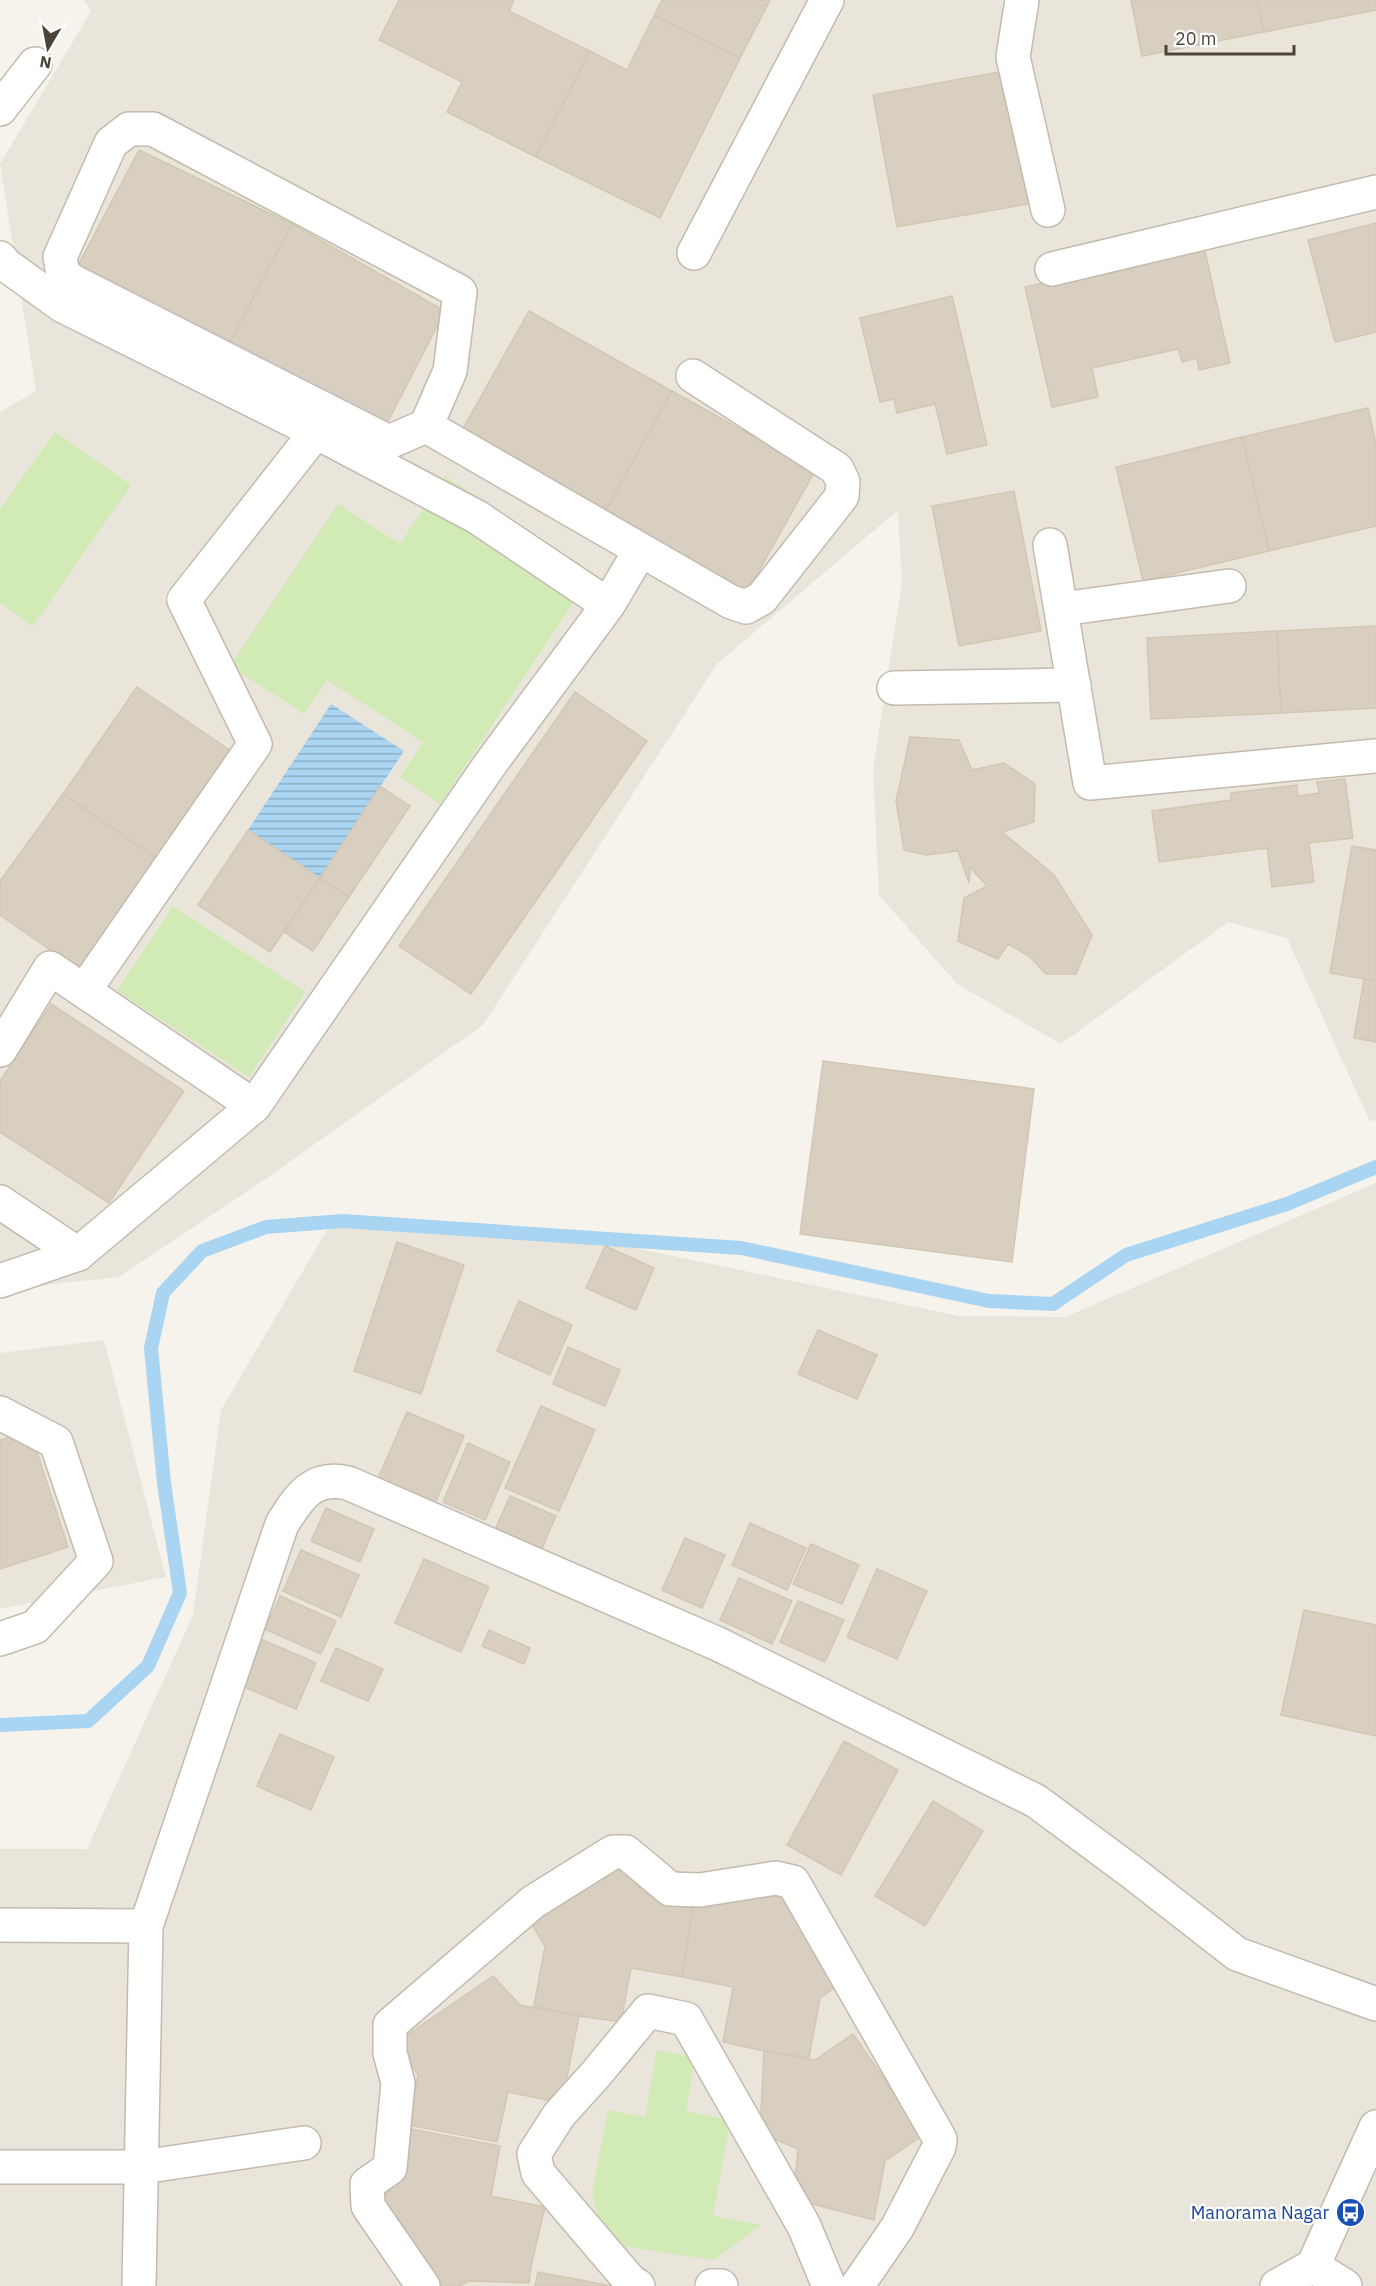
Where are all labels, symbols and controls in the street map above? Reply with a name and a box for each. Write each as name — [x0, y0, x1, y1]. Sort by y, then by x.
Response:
north arrow — [18, 18, 78, 78]
scale bar — [1166, 18, 1294, 56]
text: 20 m — [1175, 27, 1217, 50]
text: N — [38, 52, 53, 74]
bus stop icon: Manorama Nagar — [1334, 2197, 1366, 2229]
place label: Manorama Nagar — [1191, 2201, 1329, 2224]

